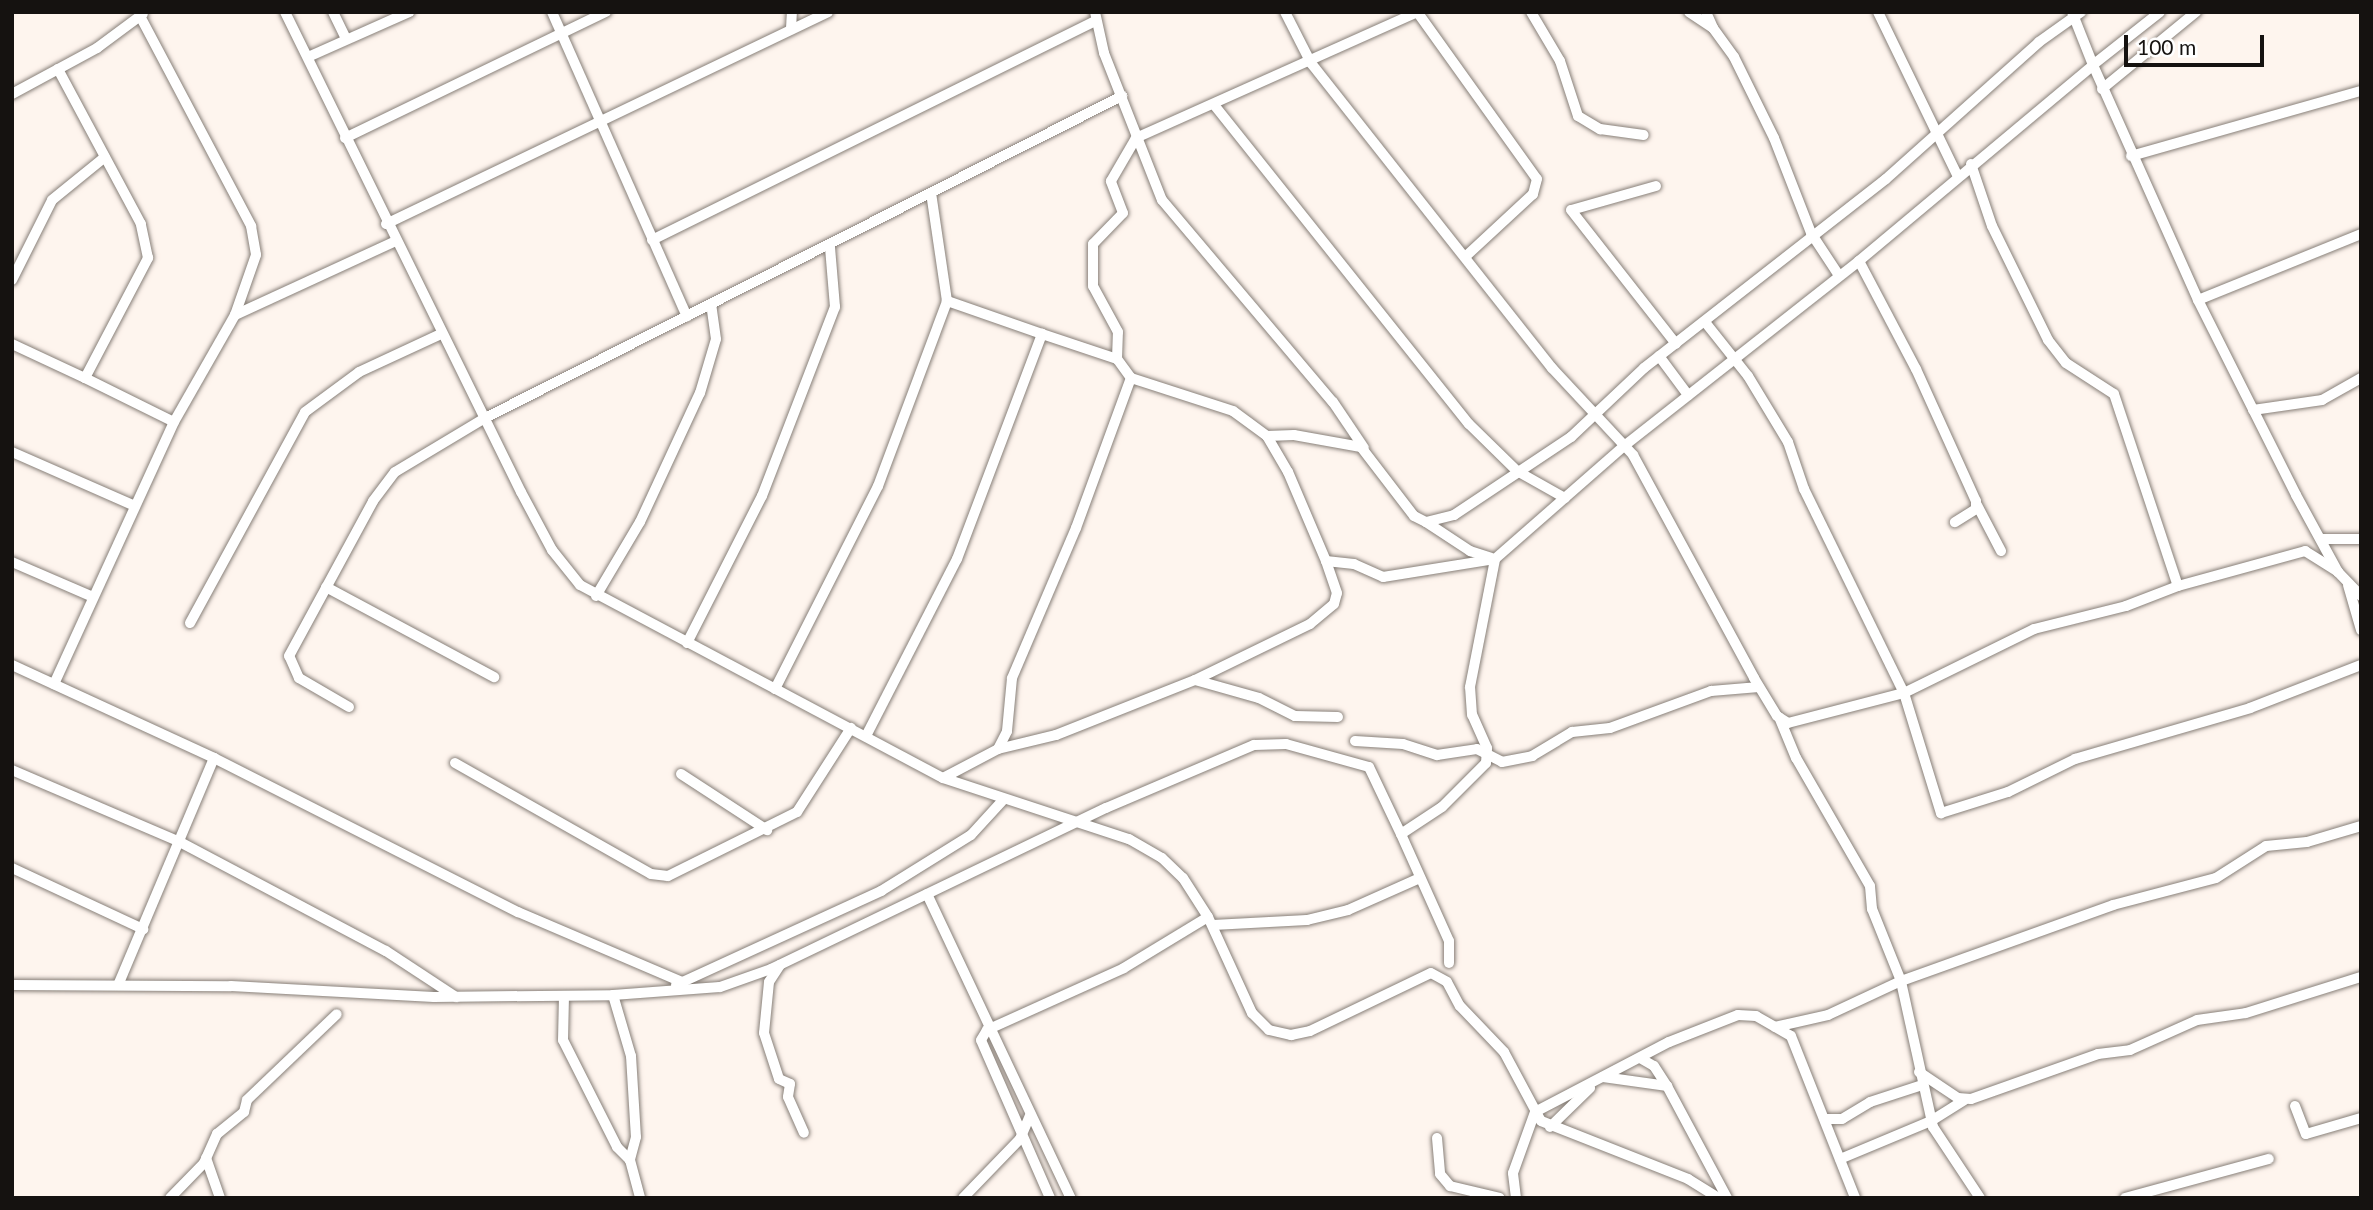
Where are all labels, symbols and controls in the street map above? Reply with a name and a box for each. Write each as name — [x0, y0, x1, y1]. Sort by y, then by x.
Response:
scale bar — [2128, 21, 2268, 65]
text: 100 m — [2137, 34, 2196, 59]

